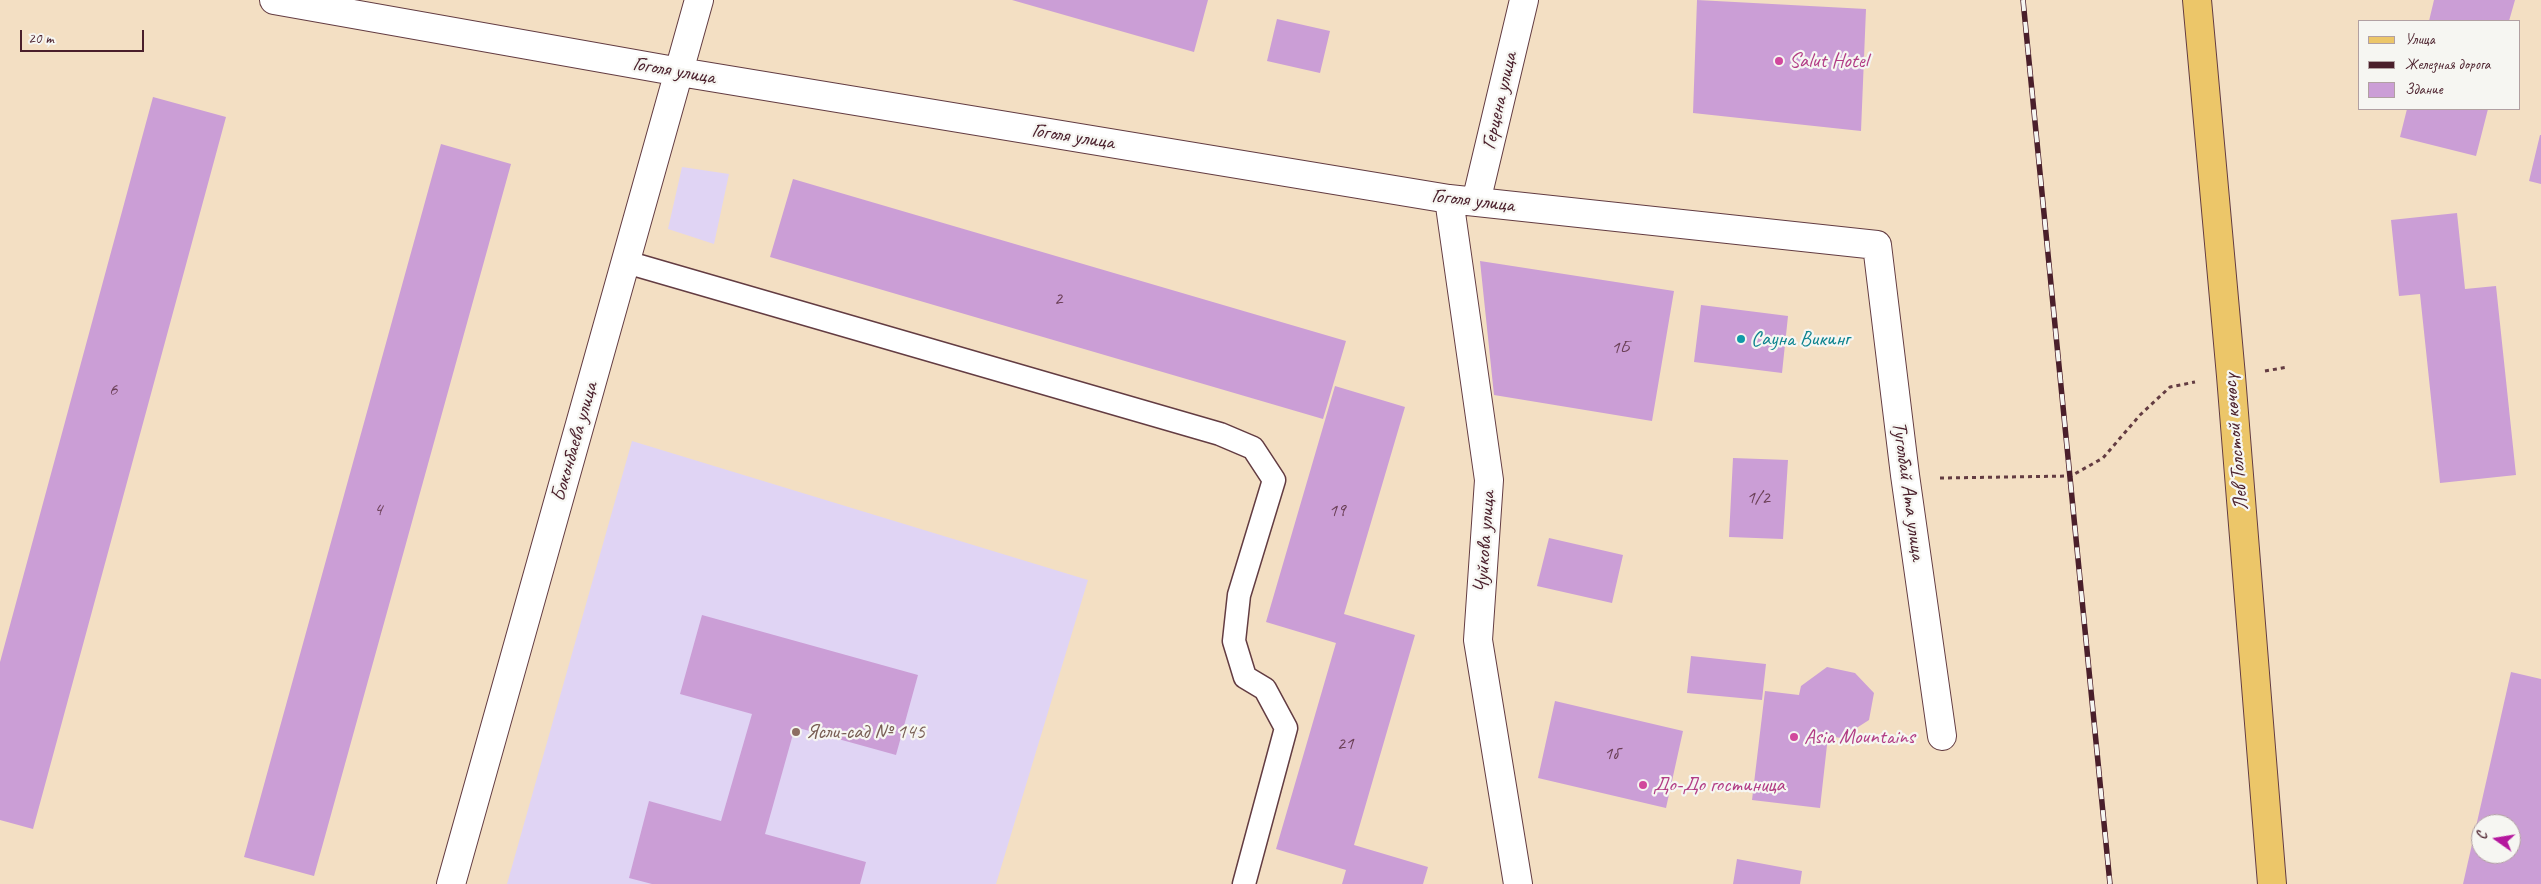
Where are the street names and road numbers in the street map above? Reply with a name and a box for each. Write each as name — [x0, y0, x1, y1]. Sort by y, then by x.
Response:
street label: Герцена улица — [1477, 50, 1523, 152]
street label: Гоголя улица — [631, 51, 717, 91]
street label: Гоголя улица — [1030, 118, 1116, 156]
street label: Гоголя улица — [1430, 183, 1516, 219]
street label: Лев Толстой көчөсү — [2217, 372, 2255, 512]
street label: Боконбаева улица — [546, 380, 604, 504]
street label: Туголбай Ата улица — [1886, 420, 1930, 562]
street label: Чуйкова улица — [1469, 490, 1501, 594]

